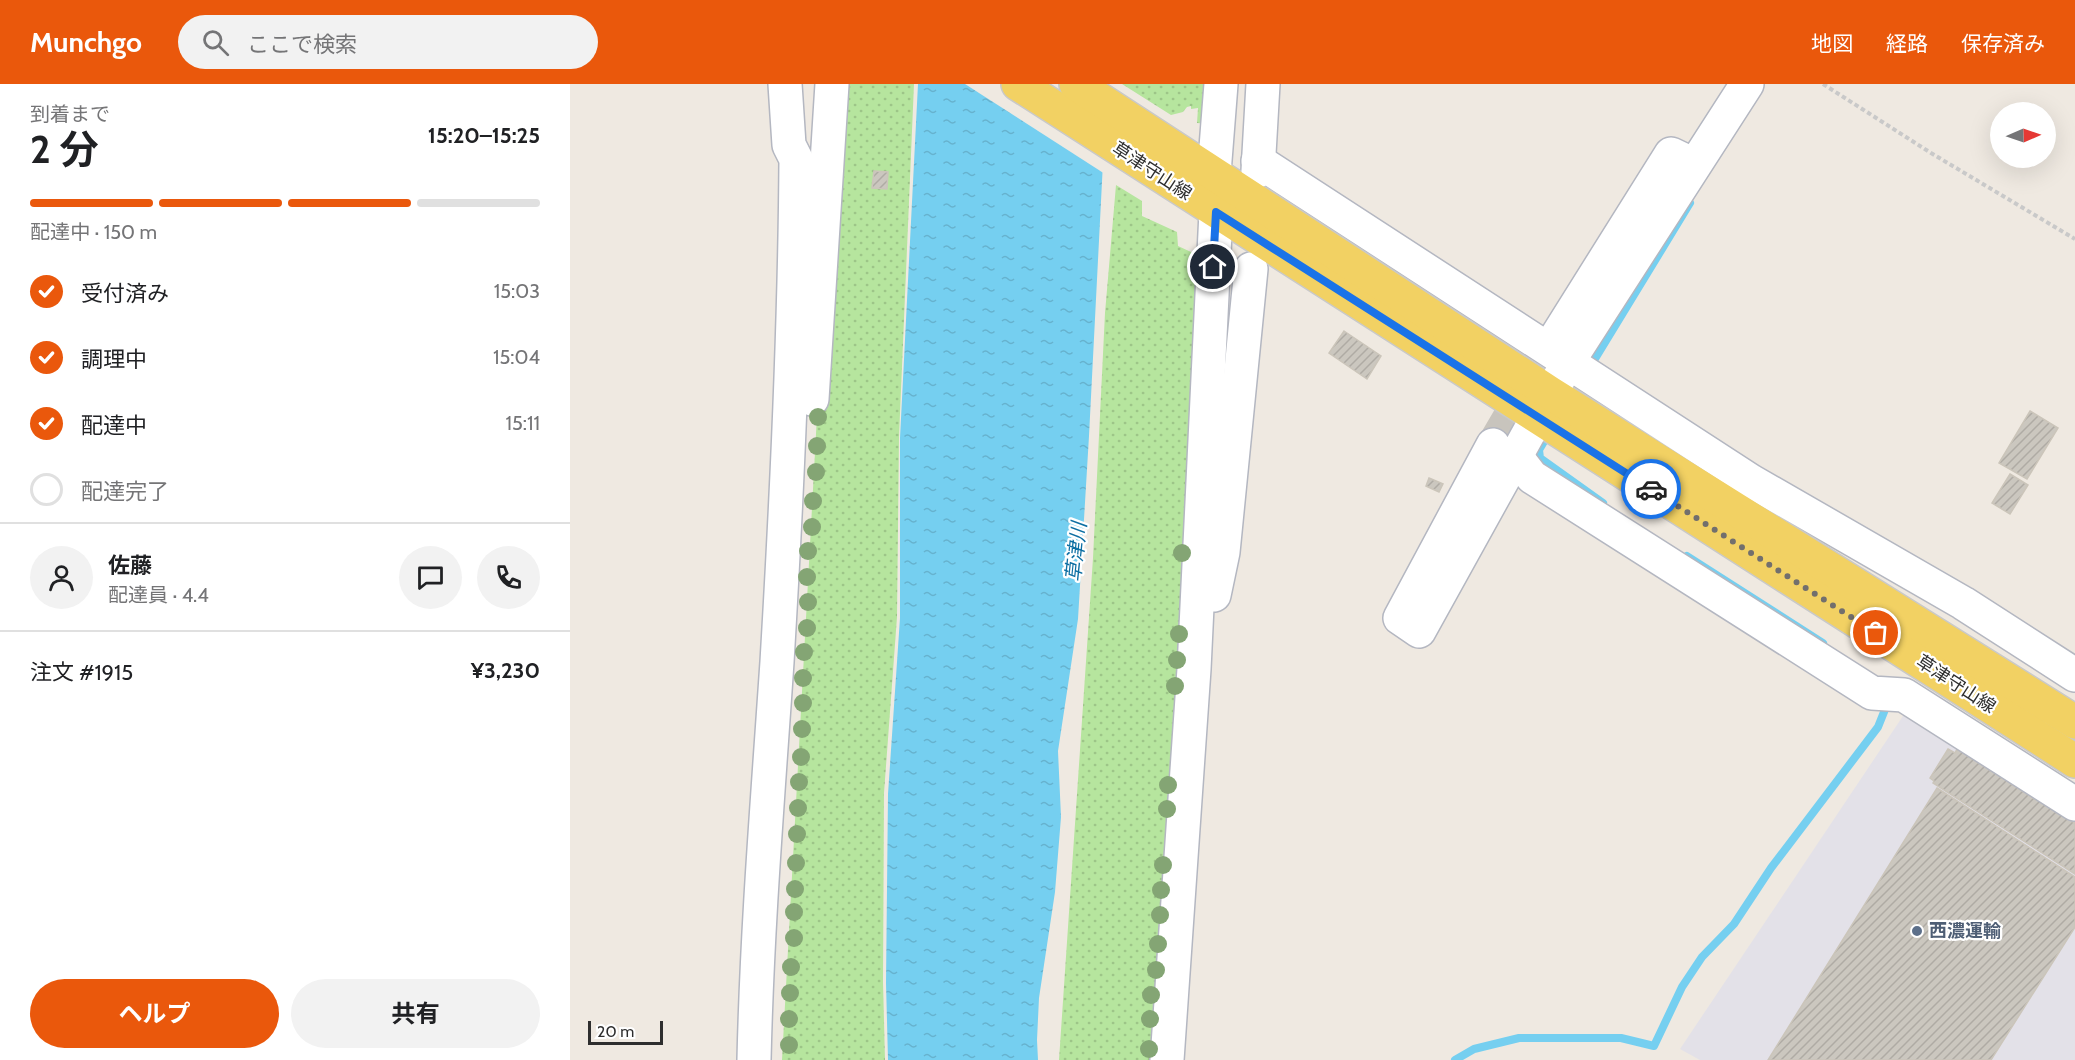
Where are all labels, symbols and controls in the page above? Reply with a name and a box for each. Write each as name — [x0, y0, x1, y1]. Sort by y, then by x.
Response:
search box — [178, 15, 598, 69]
text: Munchgo — [30, 25, 142, 59]
icon: search — [199, 26, 232, 59]
text: ここで検索 — [247, 31, 357, 58]
text: 地図 — [1811, 31, 1853, 56]
text: 経路 — [1886, 31, 1928, 56]
text: 保存済み — [1961, 31, 2045, 56]
text: 到着まで — [30, 102, 110, 126]
north arrow — [1990, 102, 2056, 168]
map controls — [1990, 102, 2056, 168]
text: 15:20–15:25 — [428, 122, 540, 149]
text: 2 分 — [30, 125, 98, 173]
street label: 草津守山線 — [1108, 137, 1196, 205]
text: 配達中 · 150 m — [30, 220, 157, 244]
pin — [1187, 241, 1238, 292]
icon: home — [1196, 250, 1229, 283]
icon: check — [30, 275, 63, 308]
text: 15:03 — [494, 279, 540, 303]
text: 受付済み — [81, 280, 169, 307]
icon: check — [30, 341, 63, 374]
text: 15:04 — [493, 345, 540, 369]
text: 調理中 — [81, 346, 147, 373]
icon: check — [30, 407, 63, 440]
text: 15:11 — [505, 411, 540, 435]
text: 配達中 — [81, 412, 147, 439]
courier — [1621, 459, 1681, 519]
icon: car — [1635, 473, 1668, 506]
text: 配達完了 — [81, 478, 169, 505]
water label: 草津川 — [1061, 519, 1091, 583]
button: person — [30, 546, 93, 609]
button: chat — [399, 546, 462, 609]
button: phone — [477, 546, 540, 609]
text: 佐藤 — [108, 552, 152, 579]
text: 配達員 · 4.4 — [108, 583, 209, 607]
pin — [1850, 607, 1901, 658]
icon: bag — [1859, 616, 1892, 649]
street label: 草津守山線 — [1912, 650, 2000, 718]
text: ¥3,230 — [471, 657, 540, 684]
text: 注文 #1915 — [30, 659, 133, 686]
place label: 西濃運輸 — [1929, 920, 2001, 942]
marker: 西濃運輸 — [1910, 924, 1924, 938]
button: ヘルプ — [30, 979, 279, 1048]
button: 共有 — [291, 979, 540, 1048]
scale bar — [588, 1018, 663, 1046]
text: 20 m — [597, 1022, 634, 1041]

